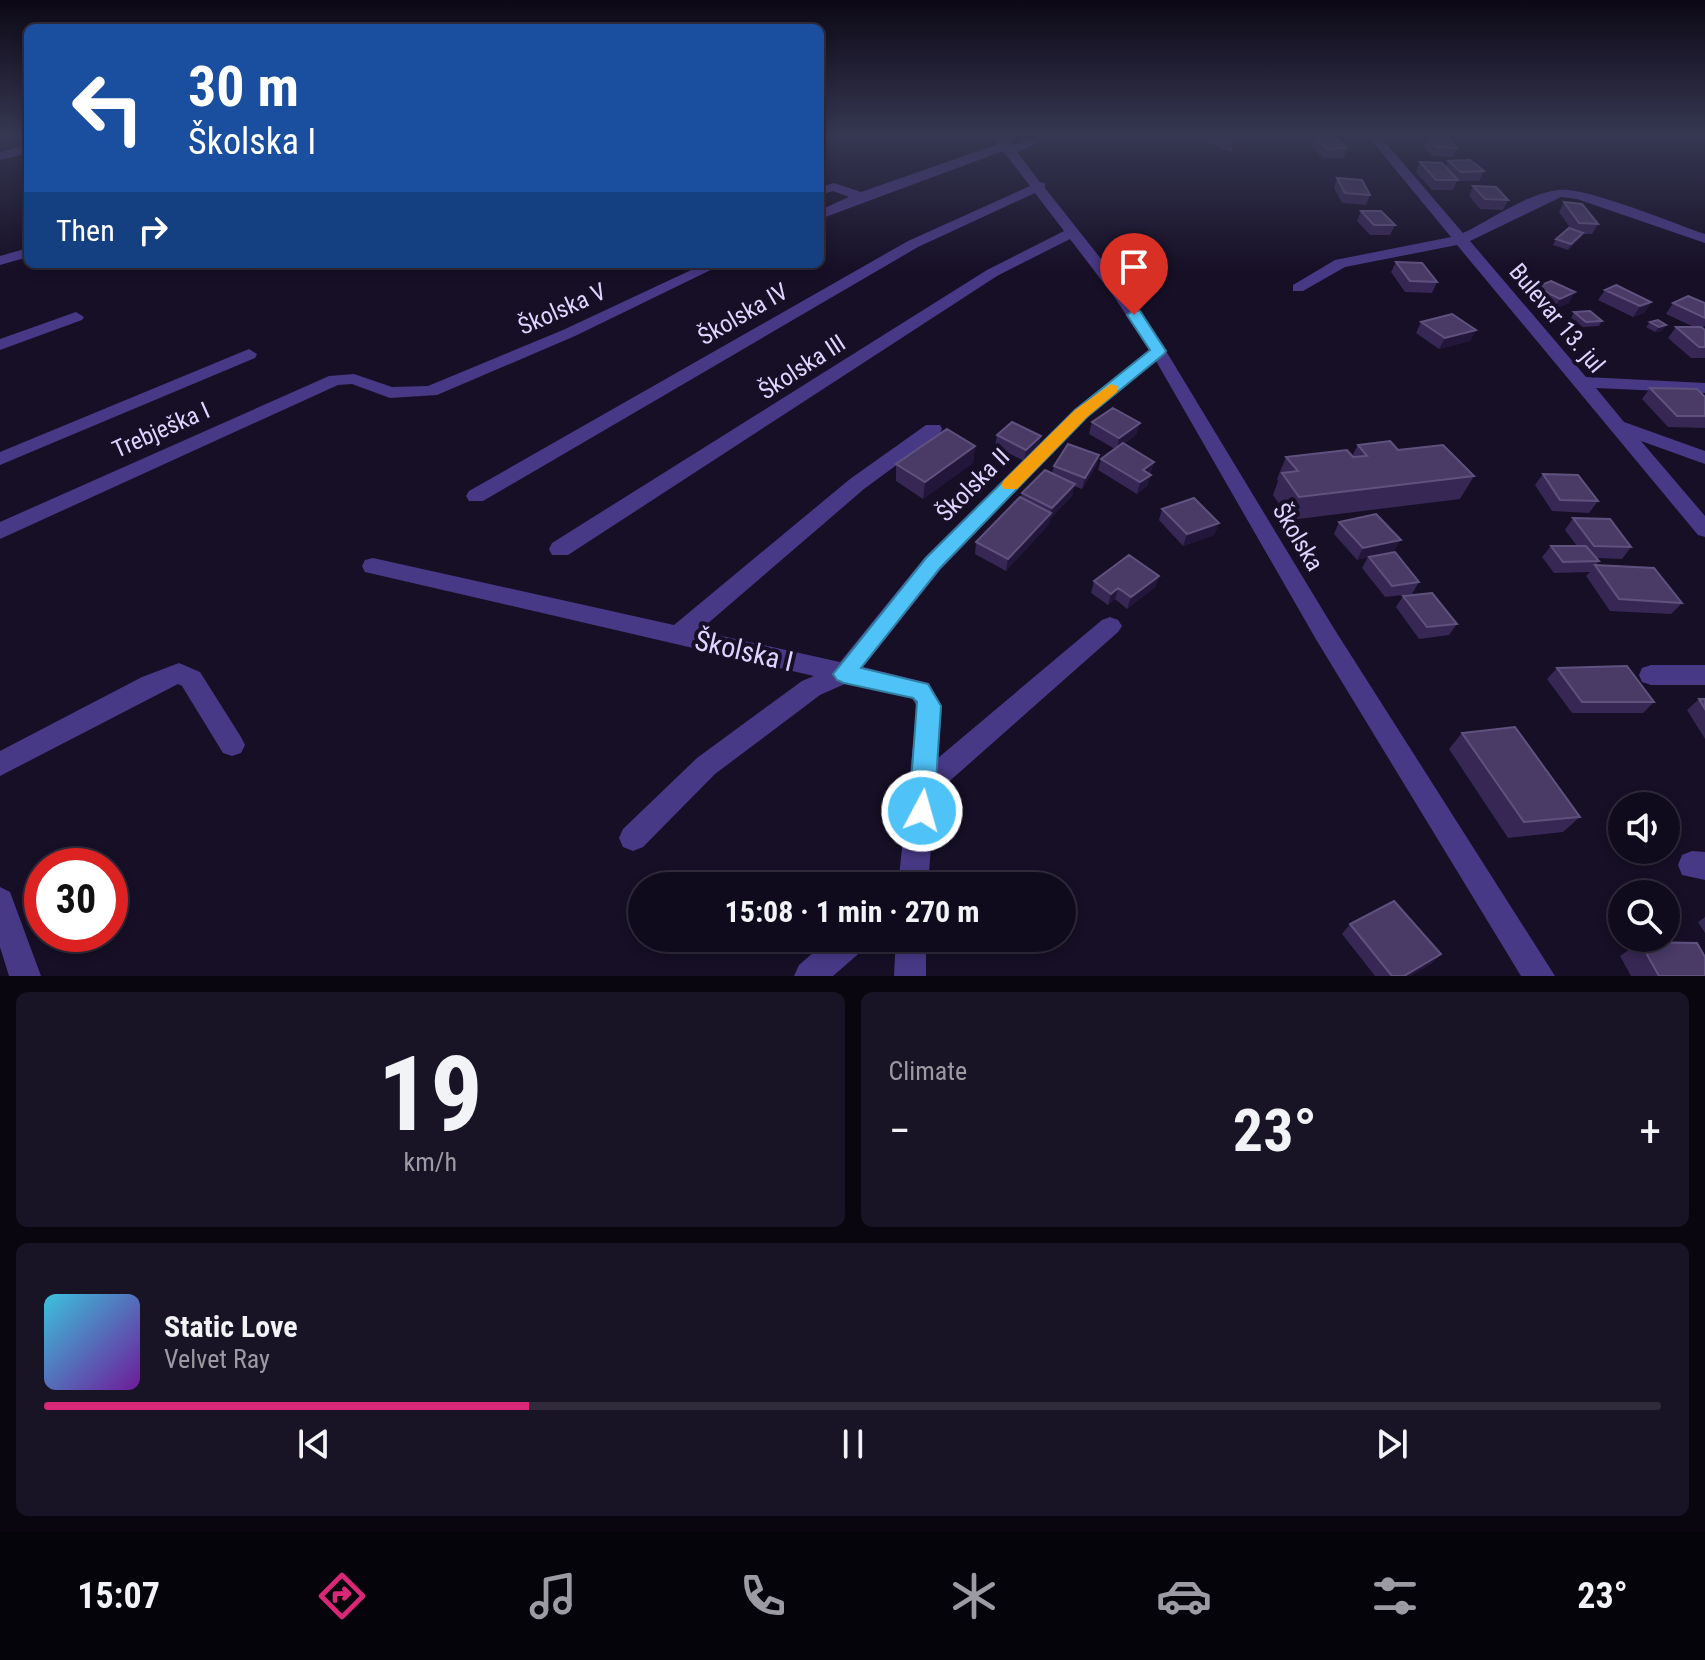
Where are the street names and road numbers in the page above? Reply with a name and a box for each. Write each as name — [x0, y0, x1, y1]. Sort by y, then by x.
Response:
street label: Bulevar 13. jul — [1503, 258, 1611, 378]
street label: Školska V — [514, 277, 610, 341]
street label: Školska IV — [693, 277, 793, 351]
street label: Školska III — [753, 329, 851, 405]
street label: Trebješka I — [108, 396, 214, 464]
street label: Školska II — [931, 443, 1015, 527]
street label: Školska — [1267, 498, 1329, 576]
street label: Školska I — [692, 624, 796, 678]

